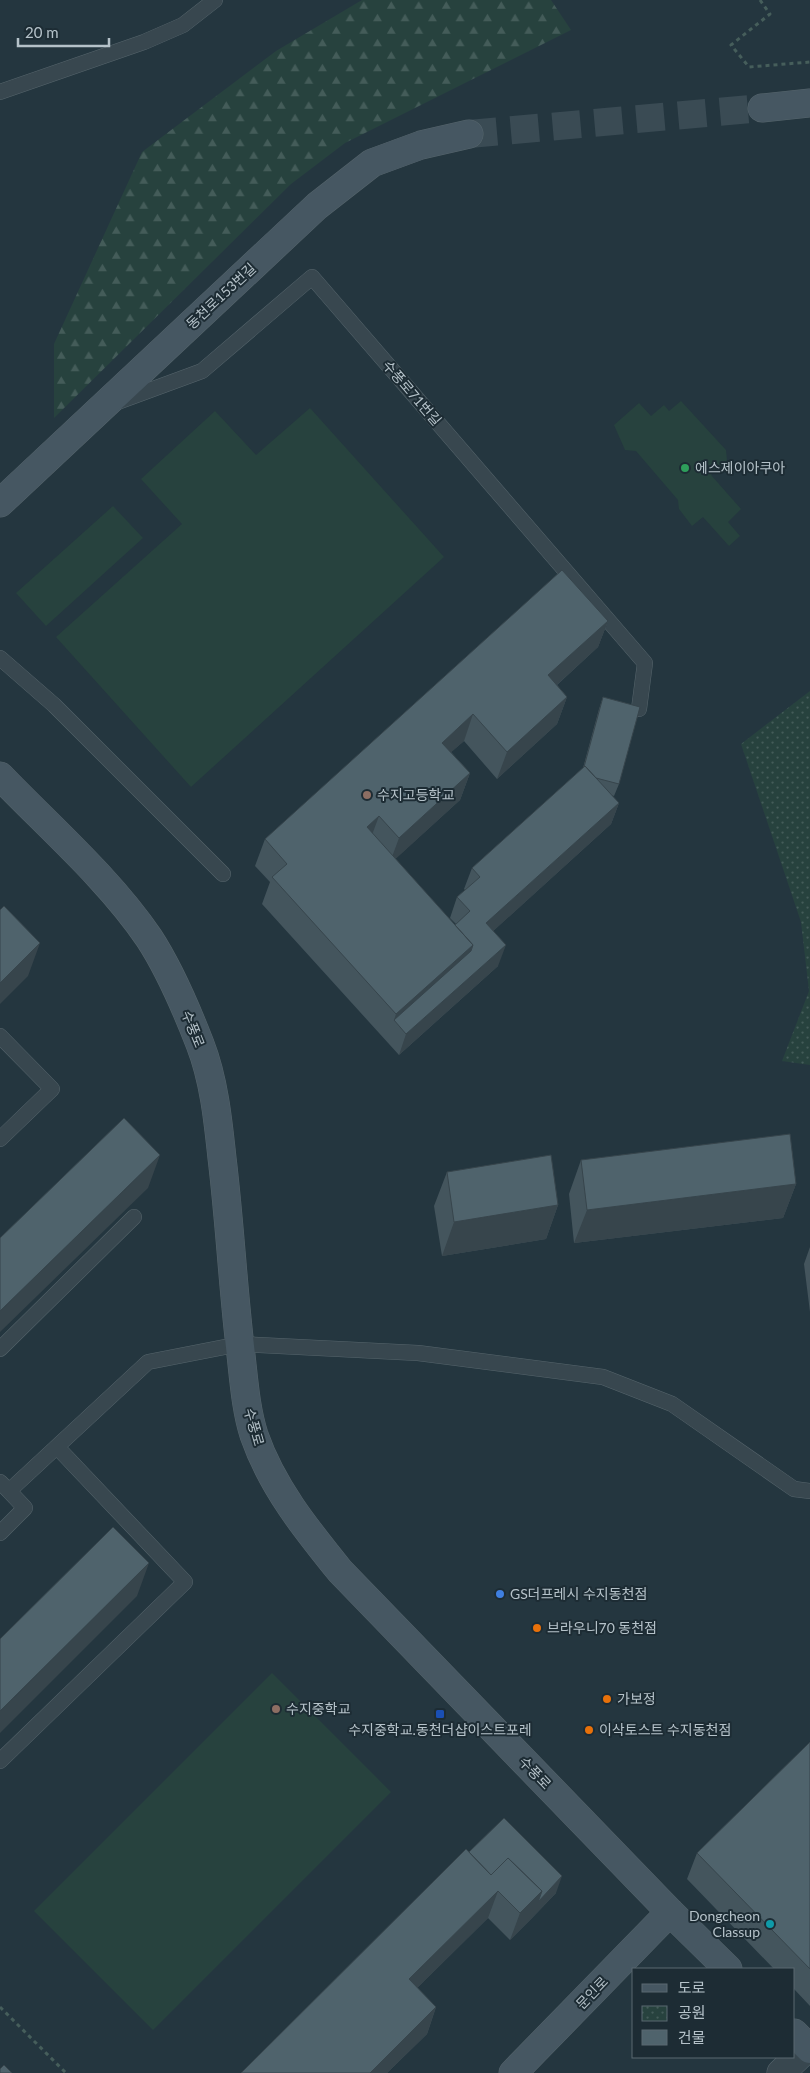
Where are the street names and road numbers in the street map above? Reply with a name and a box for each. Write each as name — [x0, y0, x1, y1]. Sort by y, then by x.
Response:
street label: 동천로153번길 — [182, 259, 259, 332]
street label: 수풍로71번길 — [380, 357, 445, 429]
street label: 수풍로 — [178, 1008, 209, 1050]
street label: 수풍로 — [241, 1406, 268, 1448]
street label: 수풍로 — [516, 1753, 555, 1793]
street label: 문인로 — [572, 1973, 611, 2012]

